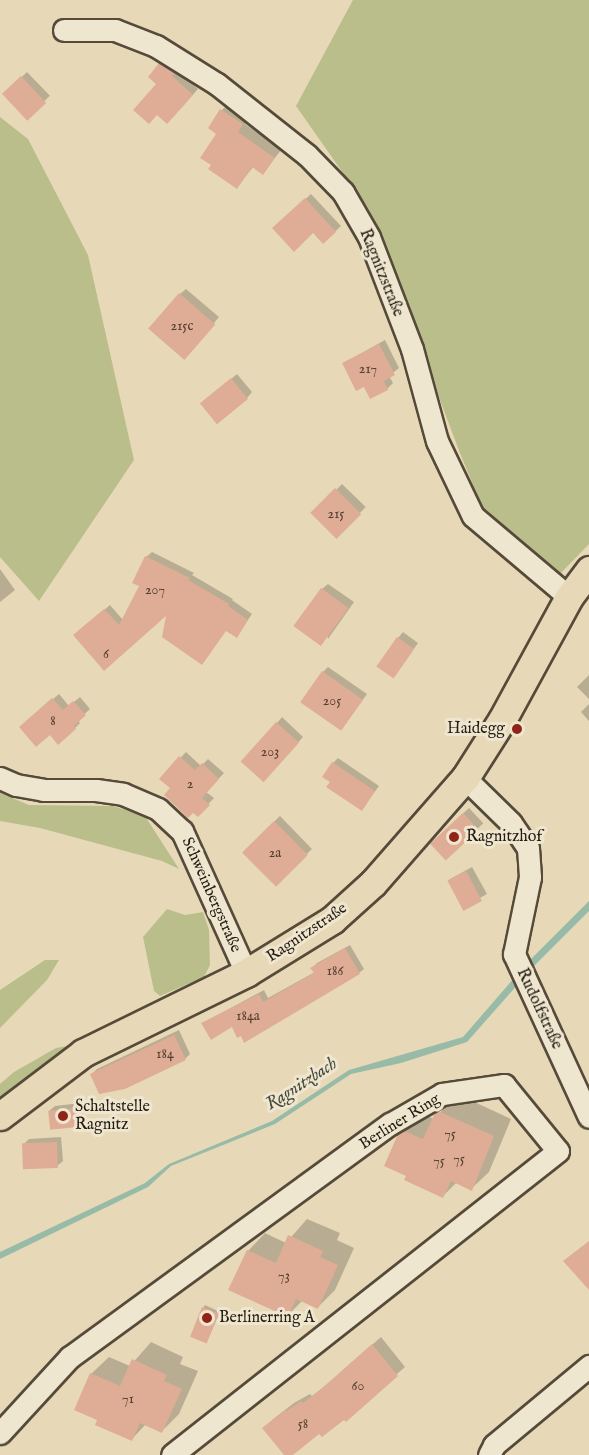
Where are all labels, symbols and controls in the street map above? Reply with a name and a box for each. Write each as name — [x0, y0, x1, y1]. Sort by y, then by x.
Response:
street label: Ragnitzstraße — [355, 226, 407, 320]
house number: 215c — [171, 318, 193, 334]
house number: 217 — [359, 361, 377, 377]
house number: 215 — [328, 506, 344, 522]
house number: 207 — [145, 582, 165, 598]
house number: 6 — [103, 646, 109, 662]
house number: 205 — [323, 693, 341, 709]
house number: 8 — [50, 713, 56, 729]
place label: Haidegg — [447, 719, 505, 739]
marker: Haidegg — [510, 722, 524, 736]
house number: 203 — [261, 744, 279, 760]
house number: 2 — [187, 776, 193, 792]
place label: Ragnitzhof — [466, 827, 542, 847]
marker: Ragnitzhof — [447, 830, 461, 844]
street label: Schweinbergstraße — [177, 835, 245, 955]
house number: 2a — [269, 845, 281, 861]
street label: Ragnitzstraße — [263, 899, 351, 967]
house number: 186 — [327, 963, 343, 979]
street label: Rudolfstraße — [512, 965, 566, 1053]
house number: 184a — [236, 1008, 260, 1024]
house number: 184 — [156, 1046, 174, 1062]
water label: Ragnitzbach — [262, 1054, 342, 1116]
street label: Berliner Ring — [356, 1090, 444, 1154]
place label: Schaltstelle Ragnitz — [75, 1097, 150, 1135]
marker: Schaltstelle Ragnitz — [56, 1109, 70, 1123]
house number: 75 — [444, 1126, 456, 1142]
house number: 75 — [453, 1151, 465, 1167]
house number: 75 — [433, 1153, 445, 1169]
house number: 73 — [278, 1268, 290, 1284]
place label: Berlinerring A — [219, 1308, 315, 1328]
marker: Berlinerring A — [200, 1311, 214, 1325]
house number: 60 — [352, 1378, 364, 1394]
house number: 71 — [122, 1391, 134, 1407]
house number: 58 — [298, 1416, 308, 1432]

